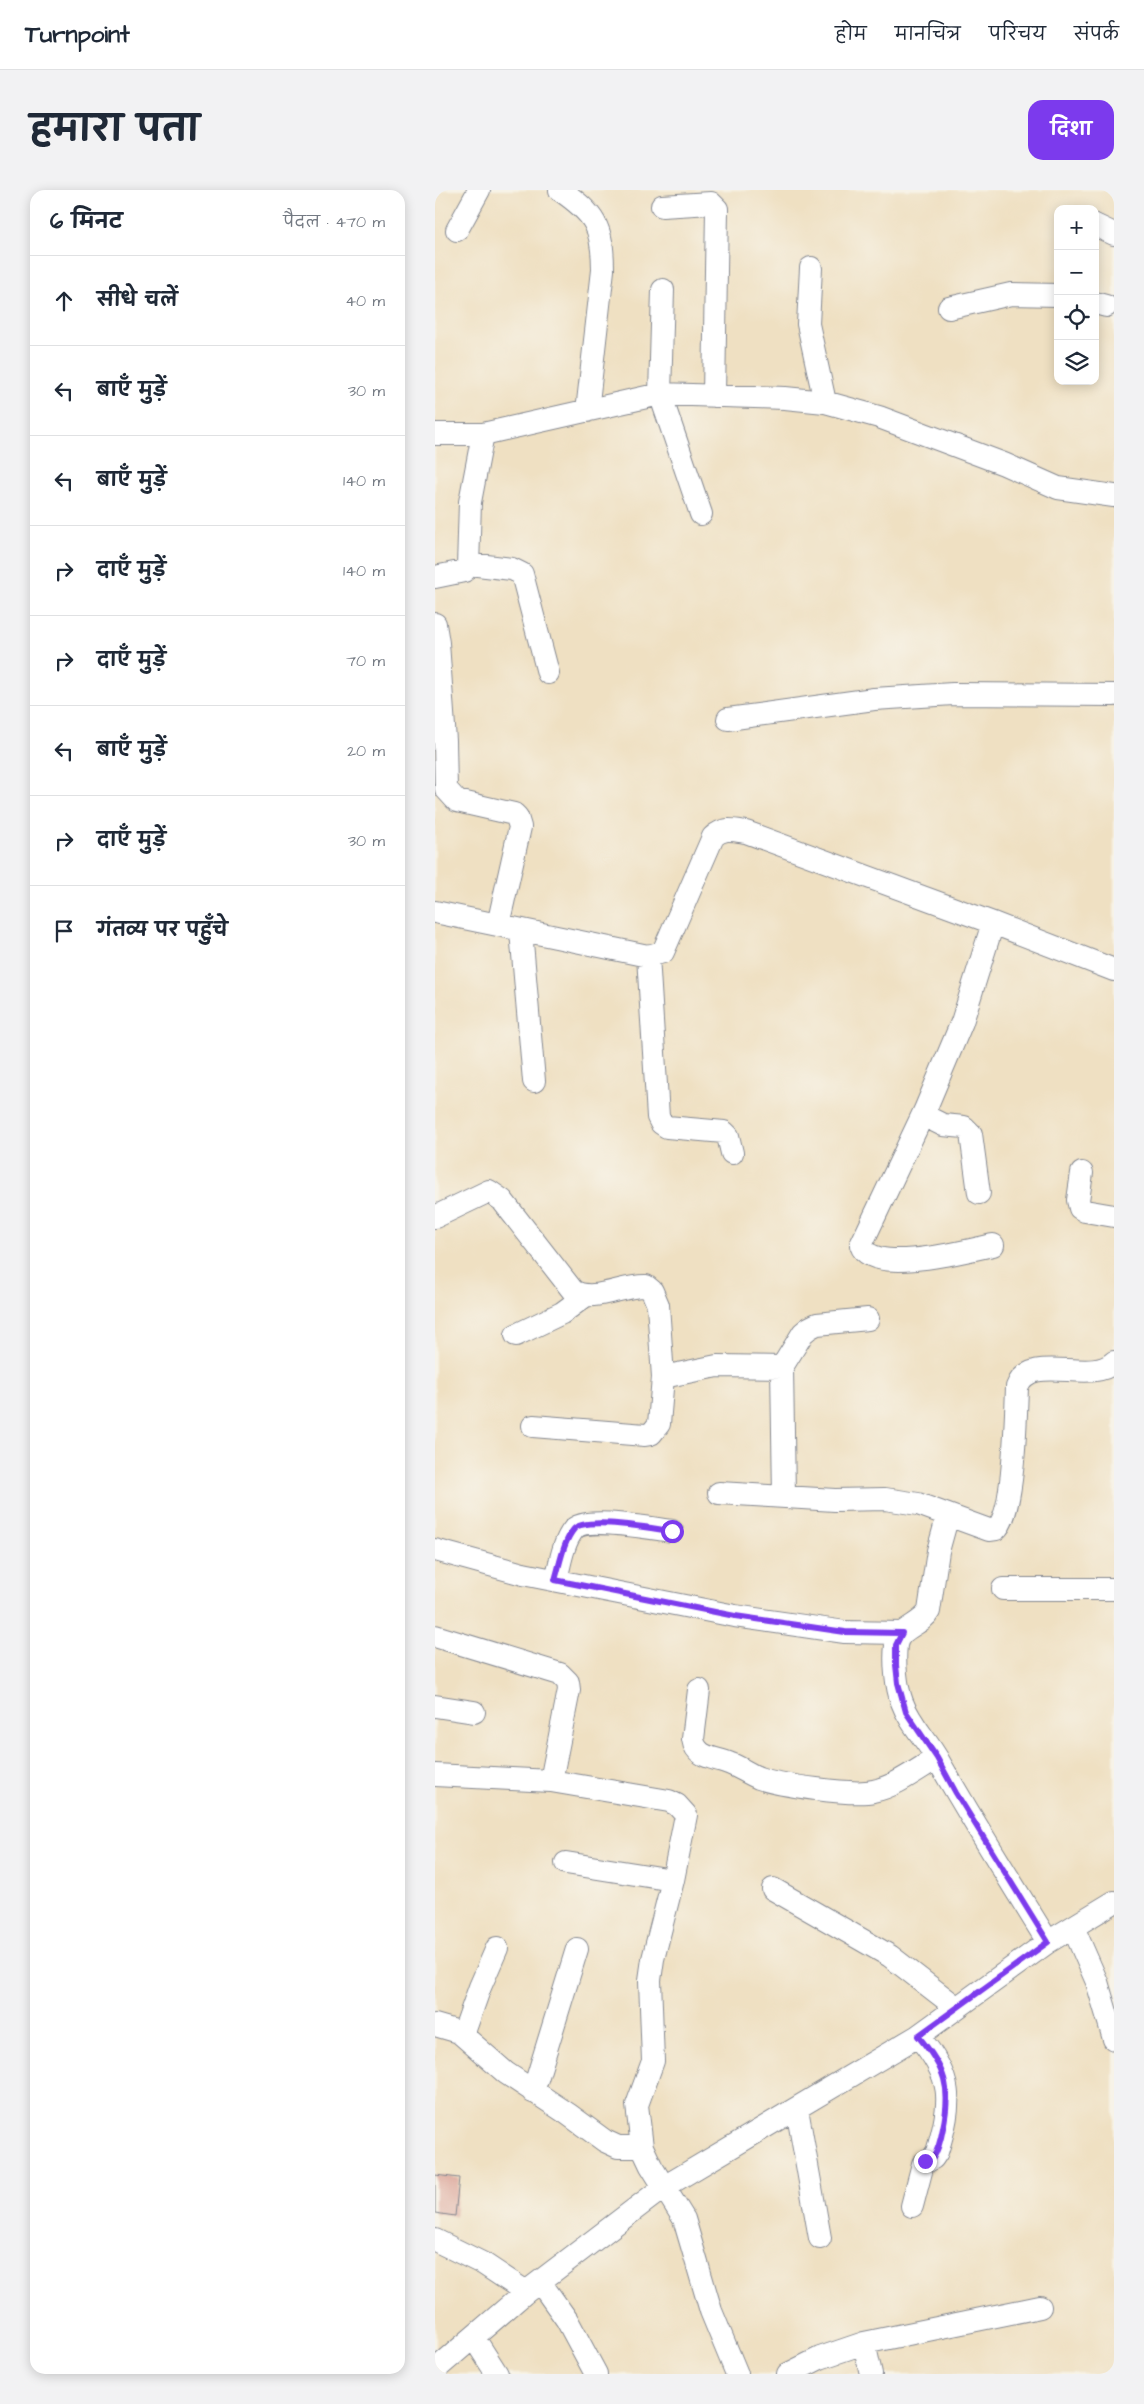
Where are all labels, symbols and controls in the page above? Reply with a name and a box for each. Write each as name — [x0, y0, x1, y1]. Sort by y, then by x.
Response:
text: Turnpoint — [25, 18, 130, 52]
text: होम — [835, 22, 867, 47]
text: मानचित्र — [895, 22, 961, 47]
text: परिचय — [989, 22, 1046, 47]
text: संपर्क — [1074, 22, 1119, 47]
button: दिशा — [1028, 100, 1114, 160]
text: हमारा पता — [30, 105, 200, 154]
map controls — [1054, 205, 1099, 385]
button: + — [1054, 205, 1099, 250]
text: 6 मिनट — [50, 207, 123, 236]
text: पैदल · 470 m — [283, 211, 385, 233]
button: − — [1054, 250, 1099, 295]
icon: ahead — [50, 287, 78, 315]
text: सीधे चलें — [97, 287, 178, 314]
text: 40 m — [345, 290, 385, 312]
button: locate — [1054, 295, 1099, 340]
button: layers — [1054, 340, 1099, 385]
icon: left — [50, 377, 78, 405]
text: बाएँ मुड़ें — [97, 377, 166, 404]
text: 30 m — [348, 380, 385, 402]
icon: left — [50, 467, 78, 495]
text: बाएँ मुड़ें — [97, 467, 166, 494]
text: 140 m — [343, 470, 385, 492]
icon: right — [50, 557, 78, 585]
text: दाएँ मुड़ें — [97, 557, 166, 584]
text: 140 m — [343, 560, 385, 582]
icon: right — [50, 647, 78, 675]
text: दाएँ मुड़ें — [97, 647, 166, 674]
text: 70 m — [346, 650, 385, 672]
icon: left — [50, 737, 78, 765]
text: बाएँ मुड़ें — [97, 737, 166, 764]
text: 20 m — [347, 740, 385, 762]
icon: right — [50, 827, 78, 855]
text: दाएँ मुड़ें — [97, 827, 166, 854]
text: 30 m — [348, 830, 385, 852]
icon: arrive — [50, 917, 78, 945]
text: गंतव्य पर पहुँचे — [97, 917, 228, 944]
route start — [661, 1520, 684, 1543]
route end — [914, 2150, 937, 2173]

